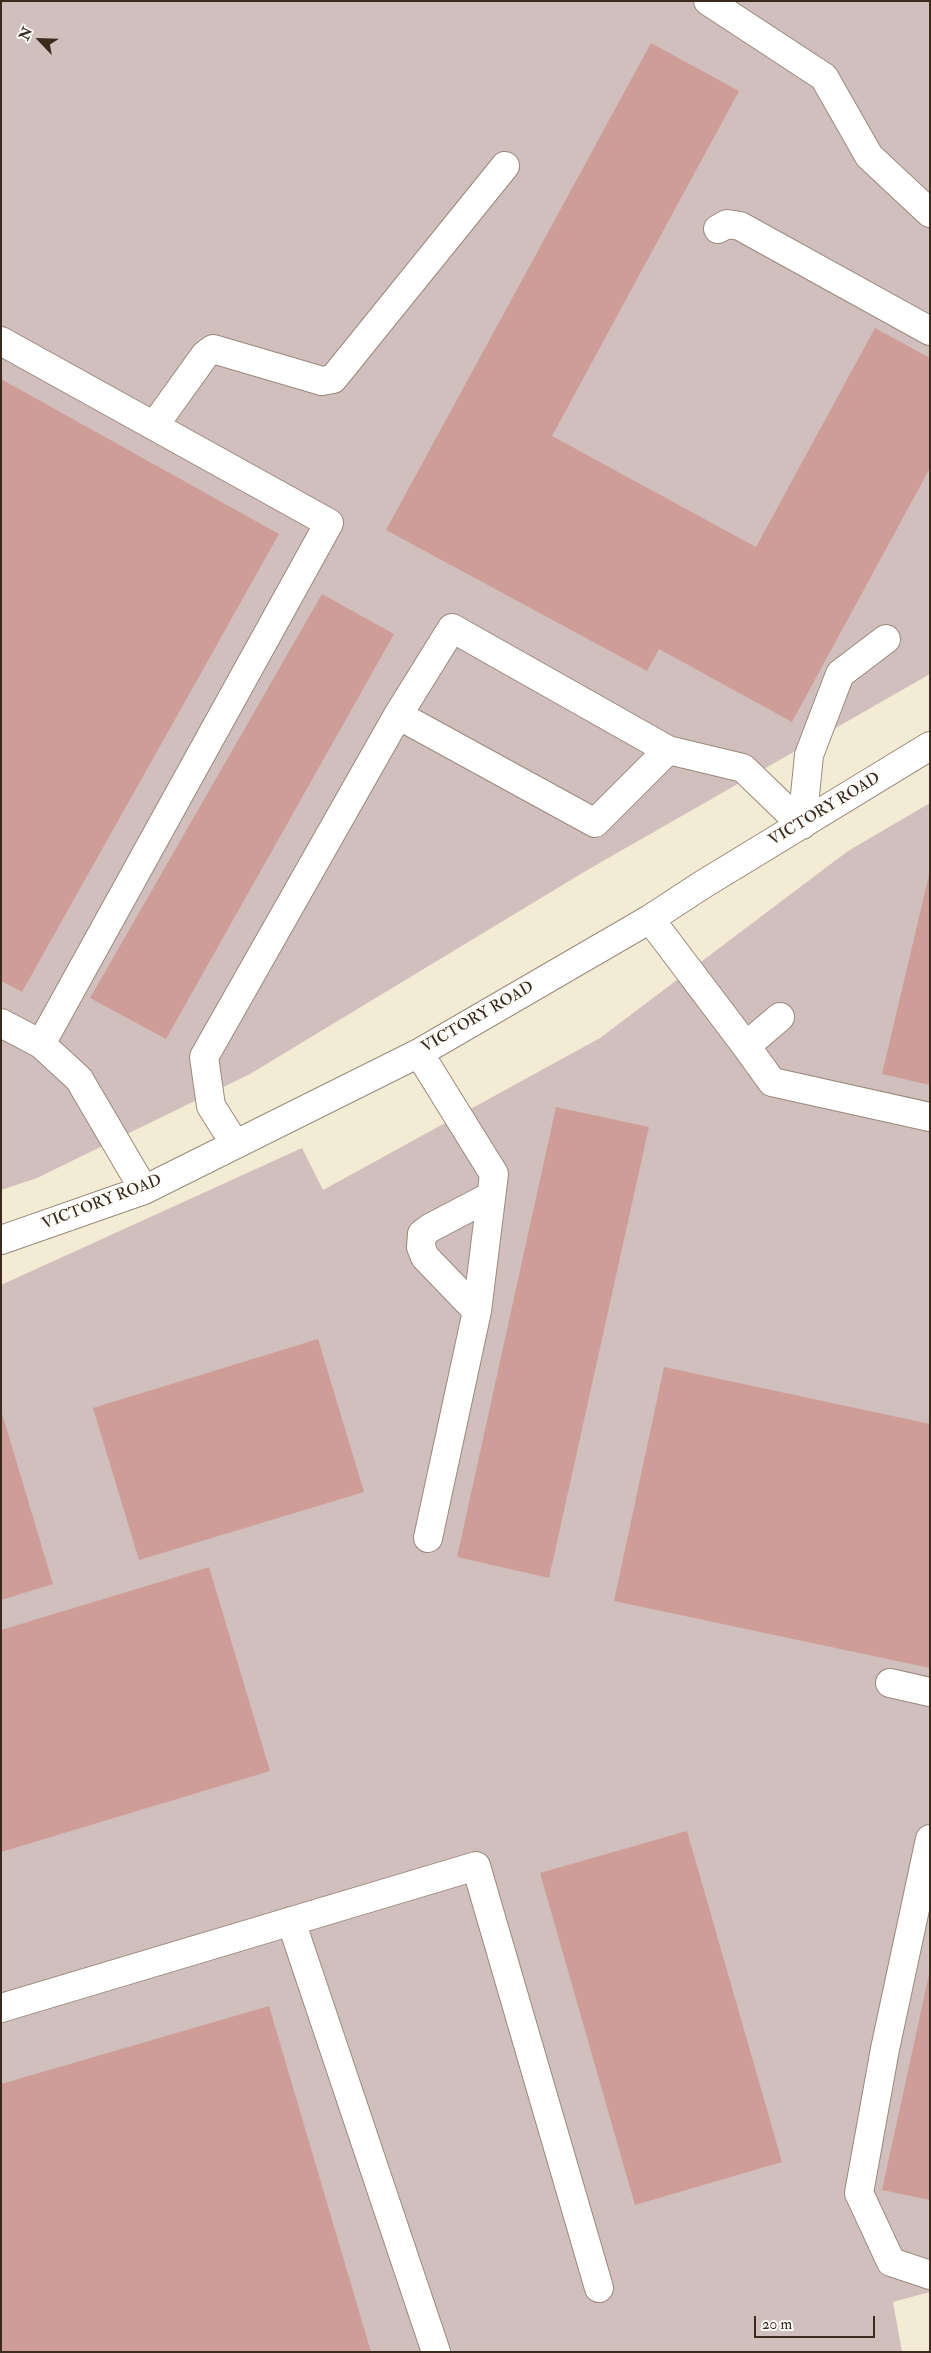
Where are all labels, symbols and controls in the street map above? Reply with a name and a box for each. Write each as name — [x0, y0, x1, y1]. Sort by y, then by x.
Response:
north arrow — [15, 15, 65, 65]
text: N — [16, 25, 36, 43]
street label: VICTORY ROAD — [766, 769, 884, 851]
street label: VICTORY ROAD — [418, 978, 538, 1058]
street label: VICTORY ROAD — [39, 1171, 165, 1235]
scale bar — [756, 2306, 877, 2338]
text: 20 m — [762, 2315, 792, 2334]

